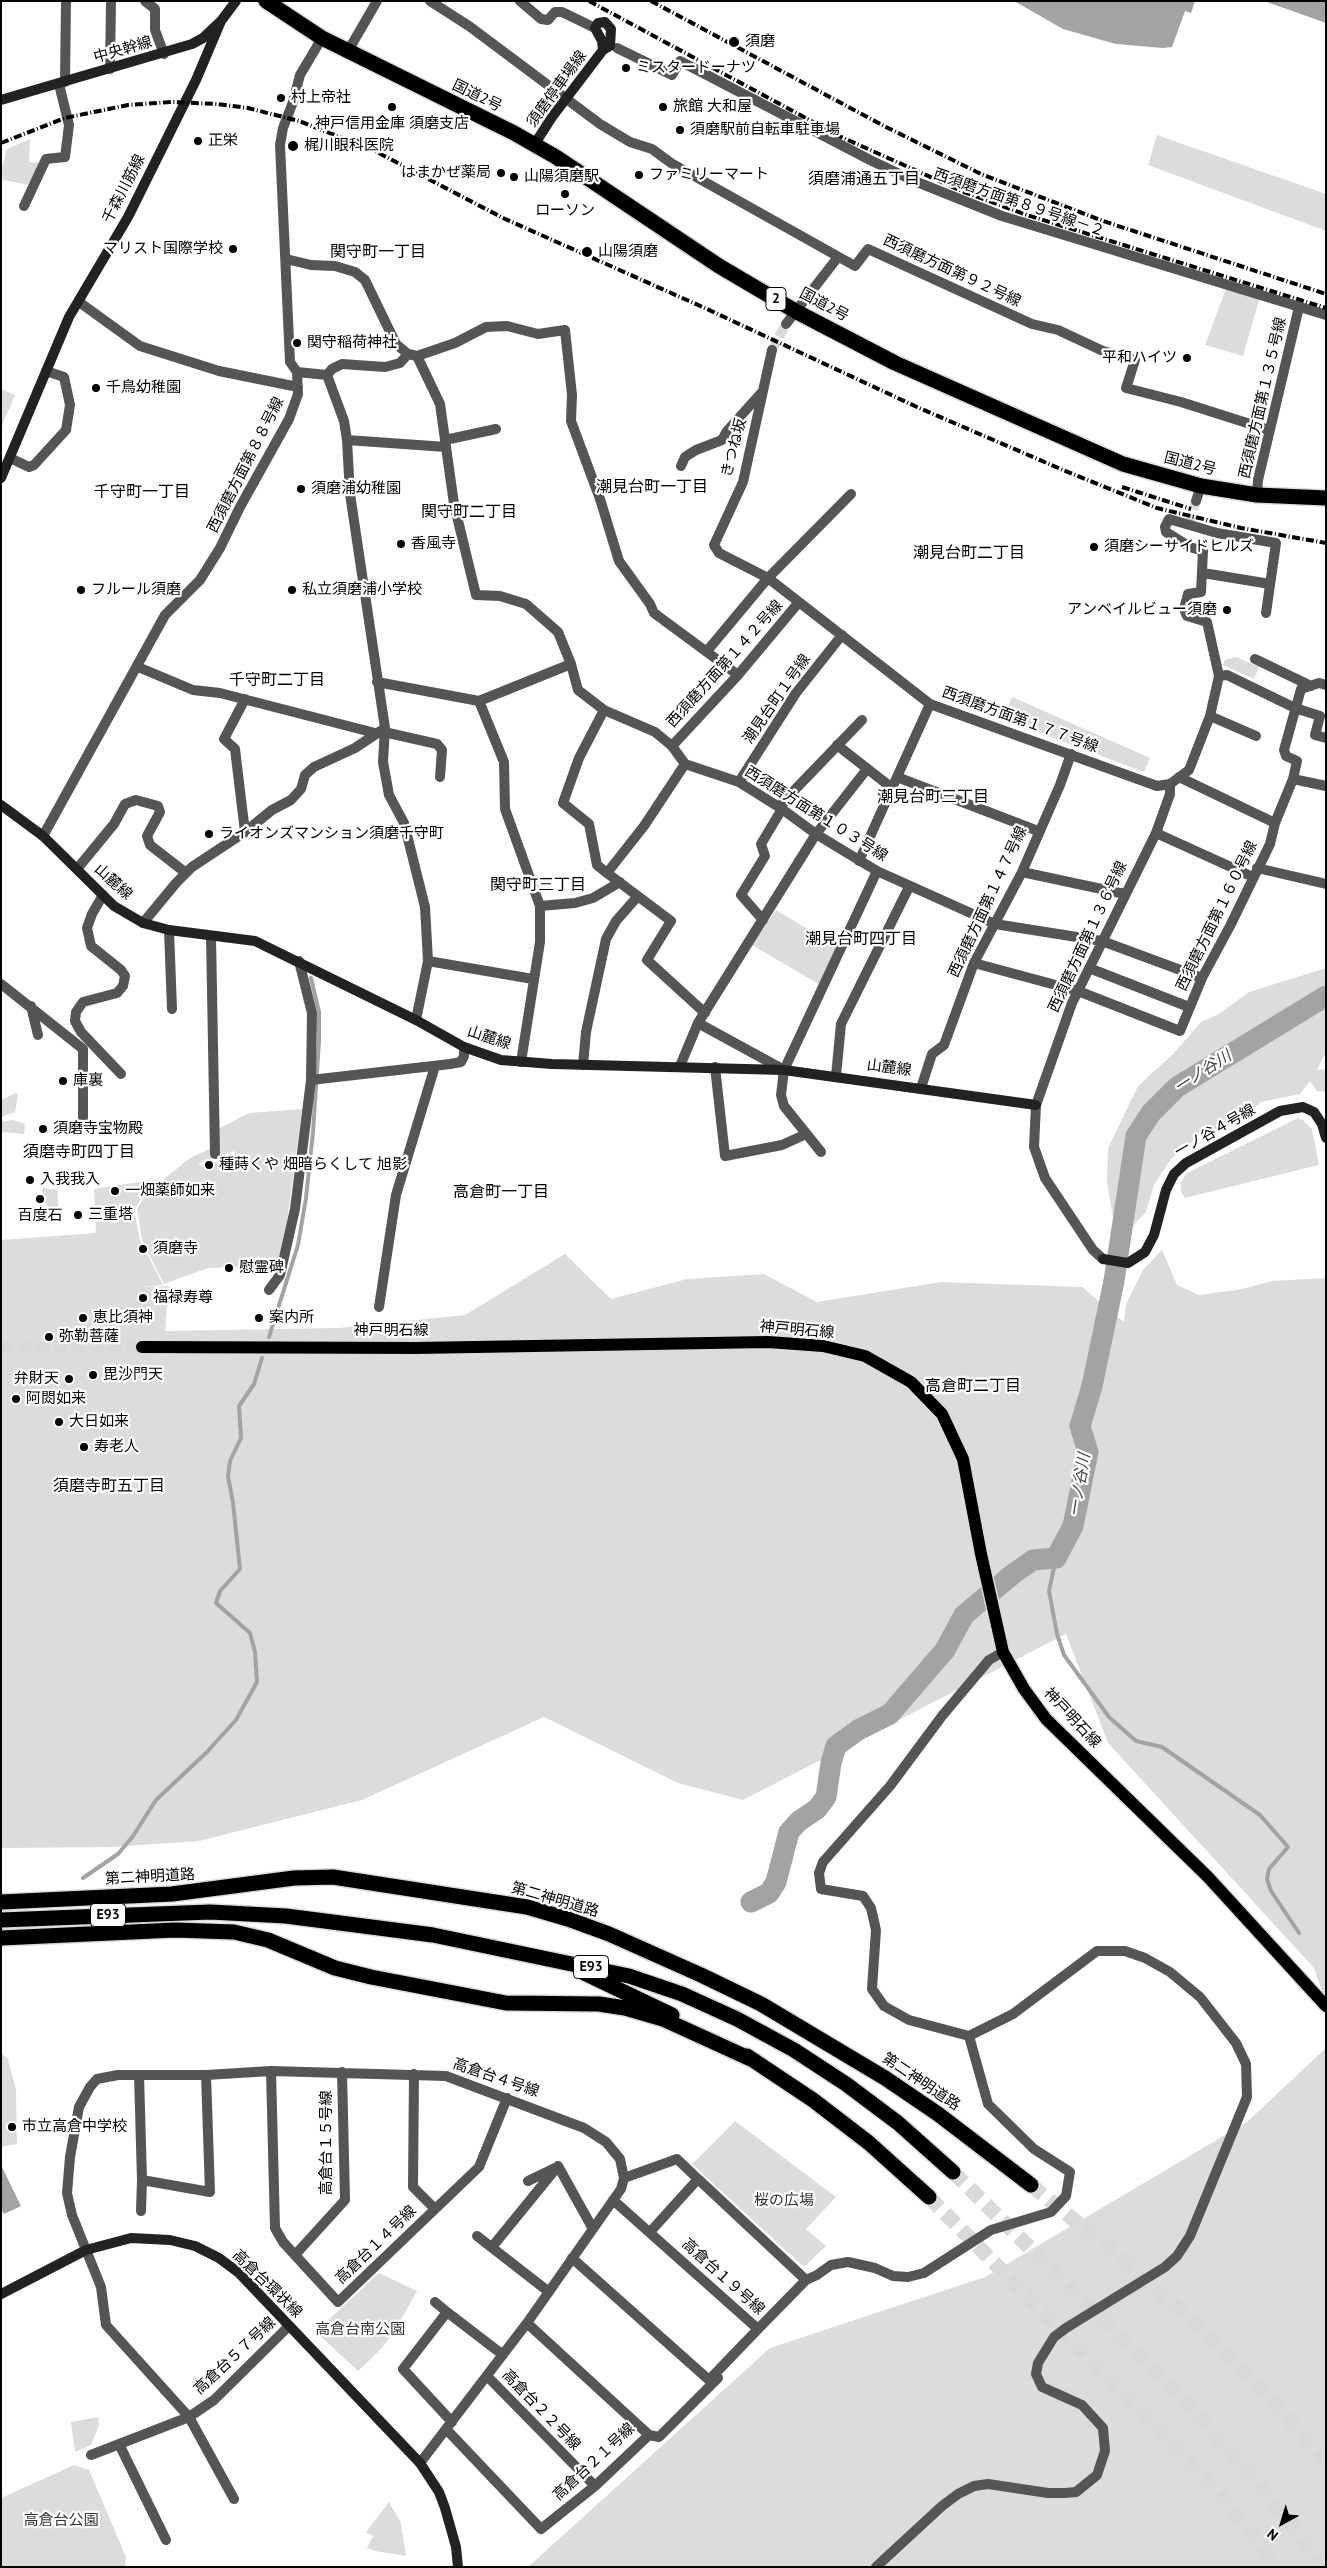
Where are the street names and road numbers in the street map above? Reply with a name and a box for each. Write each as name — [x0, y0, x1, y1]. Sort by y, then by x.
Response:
street label: 中央幹線 — [92, 33, 154, 67]
street label: 須磨停車場線 — [523, 47, 591, 131]
street label: 国道2号 — [449, 76, 505, 116]
street label: 千森川筋線 — [99, 152, 149, 226]
street label: 西須磨方面第８９号線－２ — [931, 165, 1107, 241]
street label: 西須磨方面第９２号線 — [880, 231, 1024, 311]
street label: 国道2号 — [796, 285, 852, 325]
road number: 2 — [766, 288, 786, 310]
street label: 西須磨方面第１３５号線 — [1236, 316, 1290, 480]
street label: 西須磨方面第８８号線 — [204, 394, 288, 536]
street label: きつね坂 — [718, 417, 750, 479]
street label: 国道2号 — [1162, 449, 1218, 479]
street label: 西須磨方面第１４２号線 — [663, 597, 787, 731]
street label: 潮見台町１号線 — [740, 651, 814, 747]
street label: 西須磨方面第１７７号線 — [939, 683, 1101, 757]
street label: 西須磨方面第１０３号線 — [741, 763, 891, 865]
street label: 西須磨方面第１４７号線 — [945, 823, 1031, 981]
street label: 西須磨方面第１６０号線 — [1173, 838, 1261, 994]
street label: 西須磨方面第１３６号線 — [1045, 858, 1131, 1016]
street label: 山麓線 — [90, 860, 136, 904]
street label: 山麓線 — [465, 1022, 513, 1054]
street label: 山麓線 — [866, 1056, 912, 1080]
street label: 一ノ谷４号線 — [1172, 1101, 1258, 1161]
street label: 神戸明石線 — [759, 1318, 835, 1342]
street label: 神戸明石線 — [354, 1322, 428, 1340]
street label: 神戸明石線 — [1040, 1684, 1104, 1752]
street label: 第二神明道路 — [105, 1866, 195, 1888]
street label: 第二神明道路 — [509, 1879, 601, 1921]
road number: E93 — [90, 1904, 126, 1926]
road number: E93 — [574, 1955, 608, 1978]
street label: 第二神明道路 — [879, 2049, 963, 2115]
street label: 高倉台４号線 — [451, 2055, 541, 2101]
street label: 高倉台１５号線 — [318, 2091, 336, 2195]
street label: 高倉台１４号線 — [332, 2202, 420, 2288]
street label: 高倉台１９号線 — [678, 2235, 768, 2319]
street label: 高倉台環状線 — [228, 2246, 306, 2322]
street label: 高倉台５７号線 — [190, 2314, 280, 2398]
street label: 高倉台２２号線 — [498, 2366, 584, 2454]
street label: 高倉台２１号線 — [549, 2420, 639, 2504]

